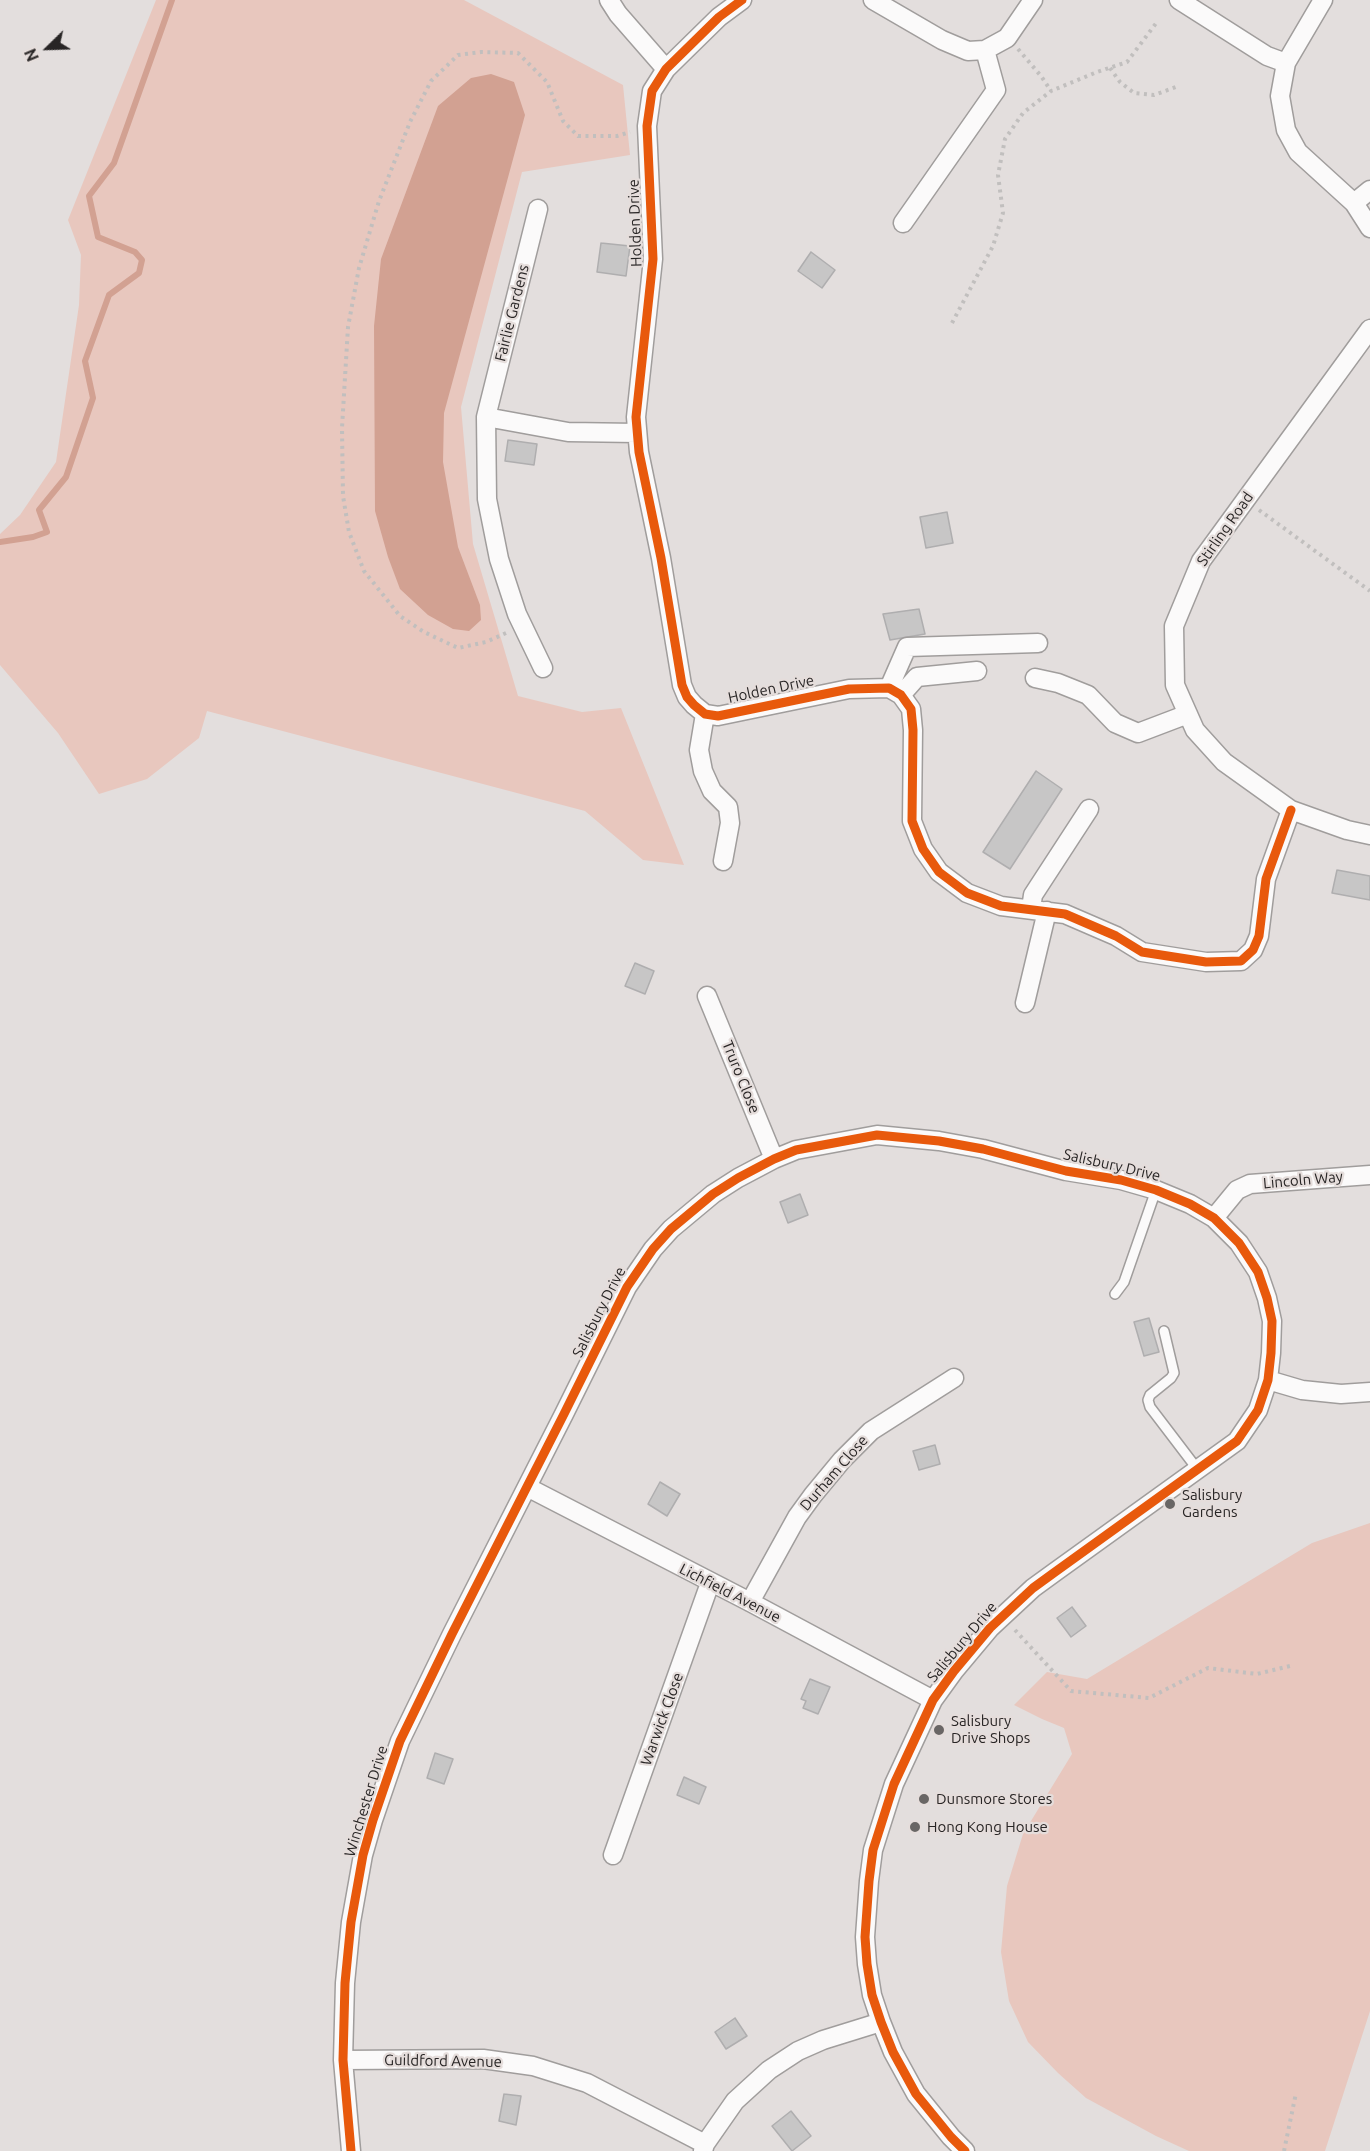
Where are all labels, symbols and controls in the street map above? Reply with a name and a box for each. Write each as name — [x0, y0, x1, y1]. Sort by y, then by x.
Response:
north arrow — [18, 18, 78, 78]
text: N — [21, 46, 42, 64]
street label: Holden Drive — [624, 179, 646, 267]
street label: Fairlie Gardens — [491, 263, 533, 363]
street label: Stirling Road — [1193, 489, 1257, 569]
street label: Holden Drive — [726, 671, 816, 707]
street label: Truro Close — [718, 1038, 764, 1116]
street label: Salisbury Drive — [1062, 1145, 1162, 1185]
street label: Lincoln Way — [1262, 1168, 1344, 1192]
street label: Salisbury Drive — [568, 1264, 630, 1360]
street label: Durham Close — [796, 1432, 872, 1514]
place label: Salisbury Gardens — [1182, 1486, 1242, 1521]
marker: Salisbury Gardens — [1163, 1497, 1177, 1511]
street label: Lichfield Avenue — [676, 1560, 784, 1626]
street label: Salisbury Drive — [923, 1598, 1001, 1686]
street label: Warwick Close — [637, 1670, 687, 1768]
place label: Salisbury Drive Shops — [951, 1712, 1030, 1747]
marker: Salisbury Drive Shops — [932, 1723, 946, 1737]
street label: Winchester Drive — [341, 1743, 391, 1859]
place label: Dunsmore Stores — [936, 1790, 1052, 1808]
marker: Dunsmore Stores — [917, 1792, 931, 1806]
place label: Hong Kong House — [927, 1818, 1048, 1836]
marker: Hong Kong House — [908, 1820, 922, 1834]
street label: Guildford Avenue — [384, 2051, 502, 2071]

